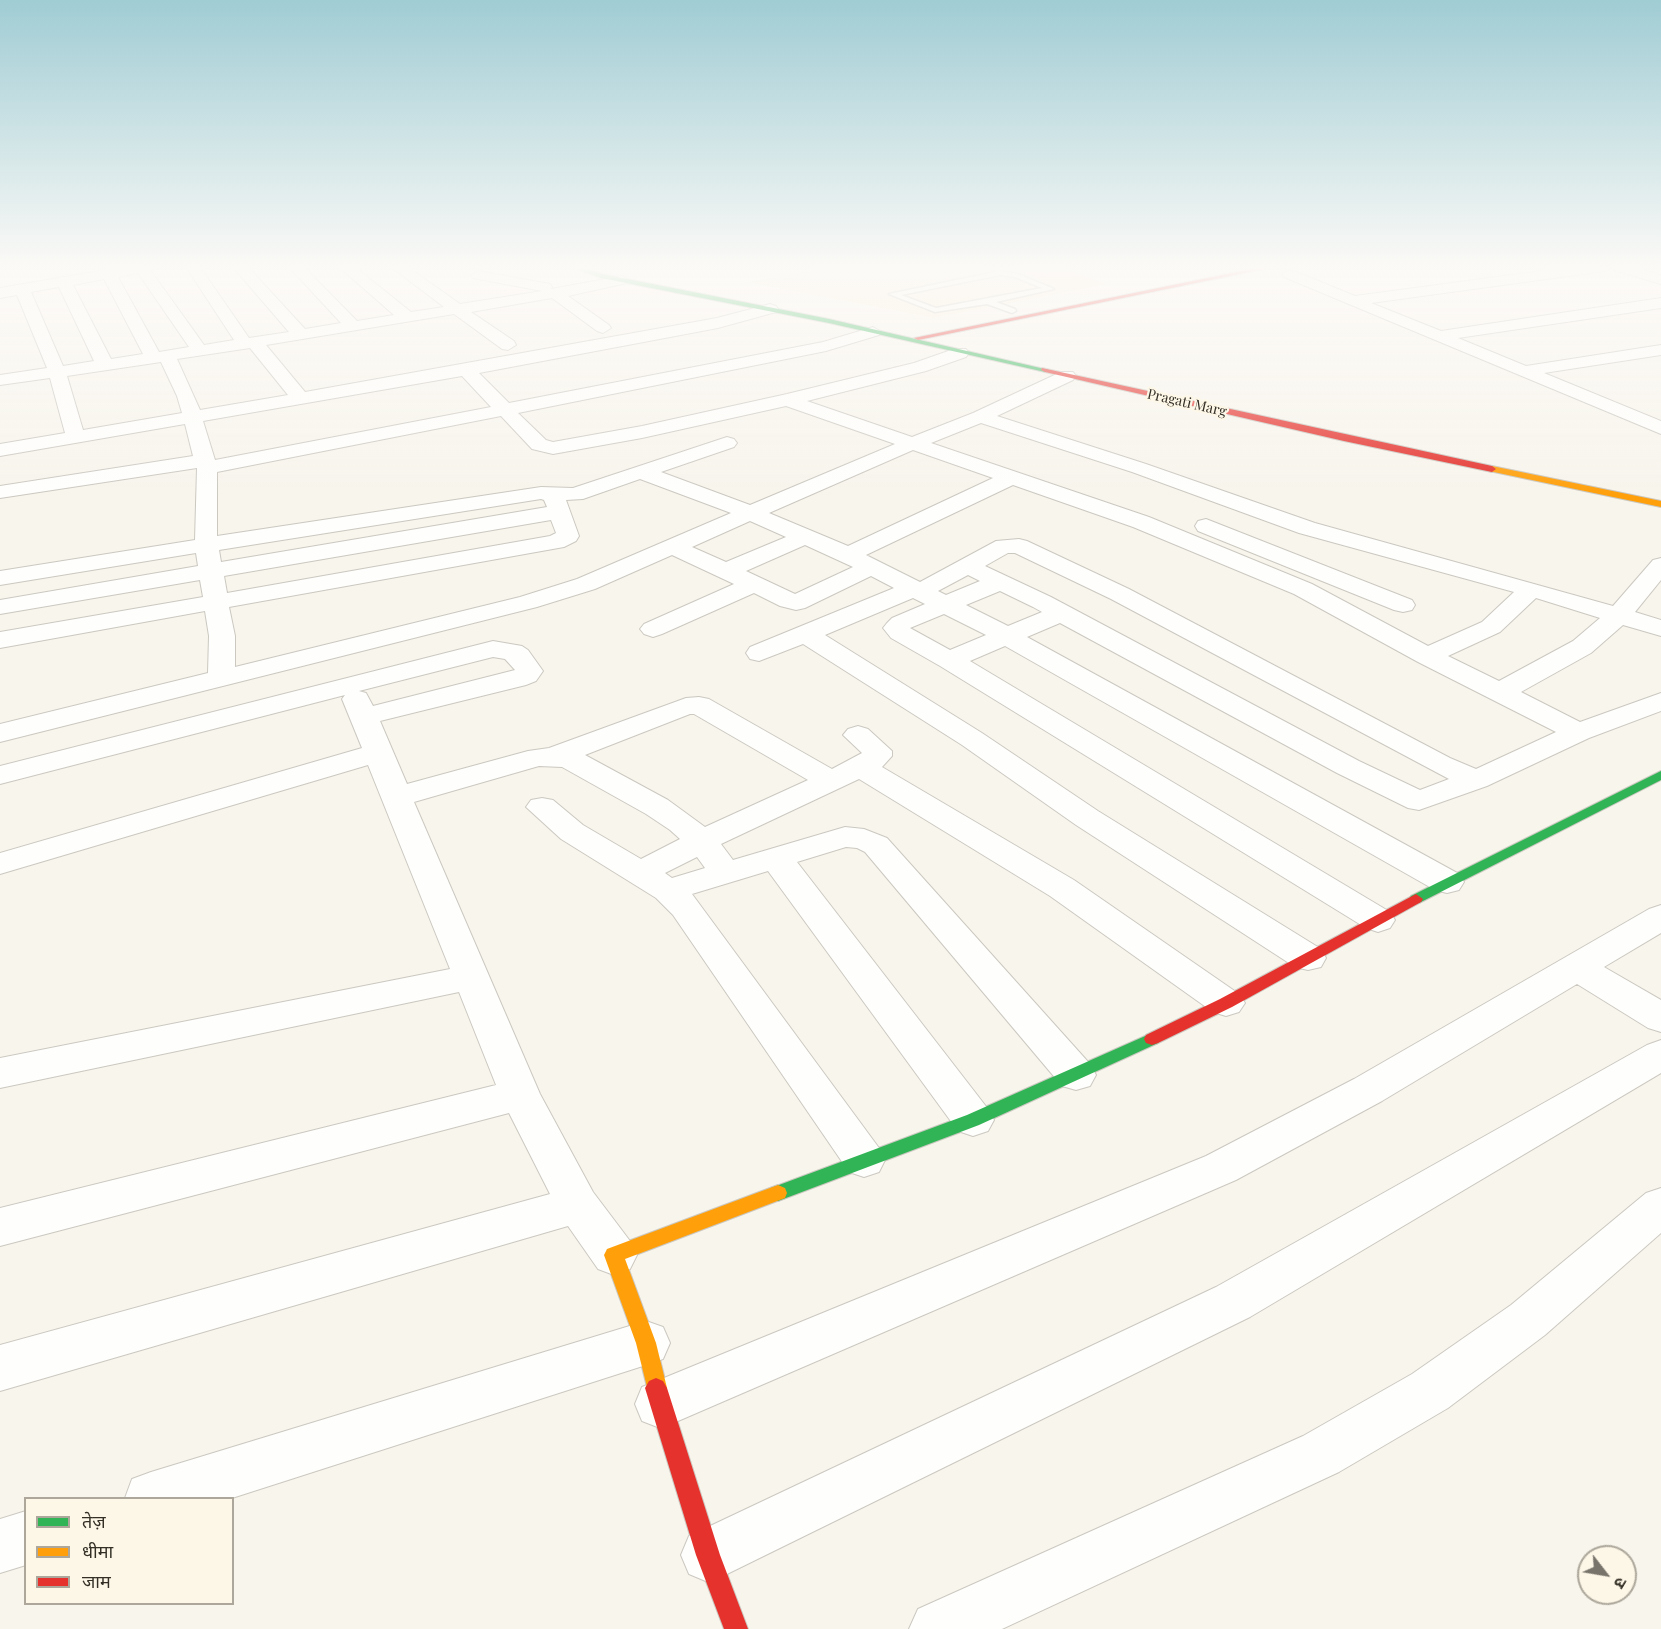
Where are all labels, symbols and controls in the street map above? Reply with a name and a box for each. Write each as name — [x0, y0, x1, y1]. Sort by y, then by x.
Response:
street label: Pragati Marg — [1146, 386, 1228, 420]
legend — [24, 1497, 234, 1605]
text: तेज़ — [82, 1509, 106, 1533]
text: धीमा — [82, 1539, 113, 1563]
north arrow — [1577, 1545, 1637, 1605]
text: जाम — [82, 1569, 111, 1593]
text: उ — [1610, 1574, 1633, 1593]

